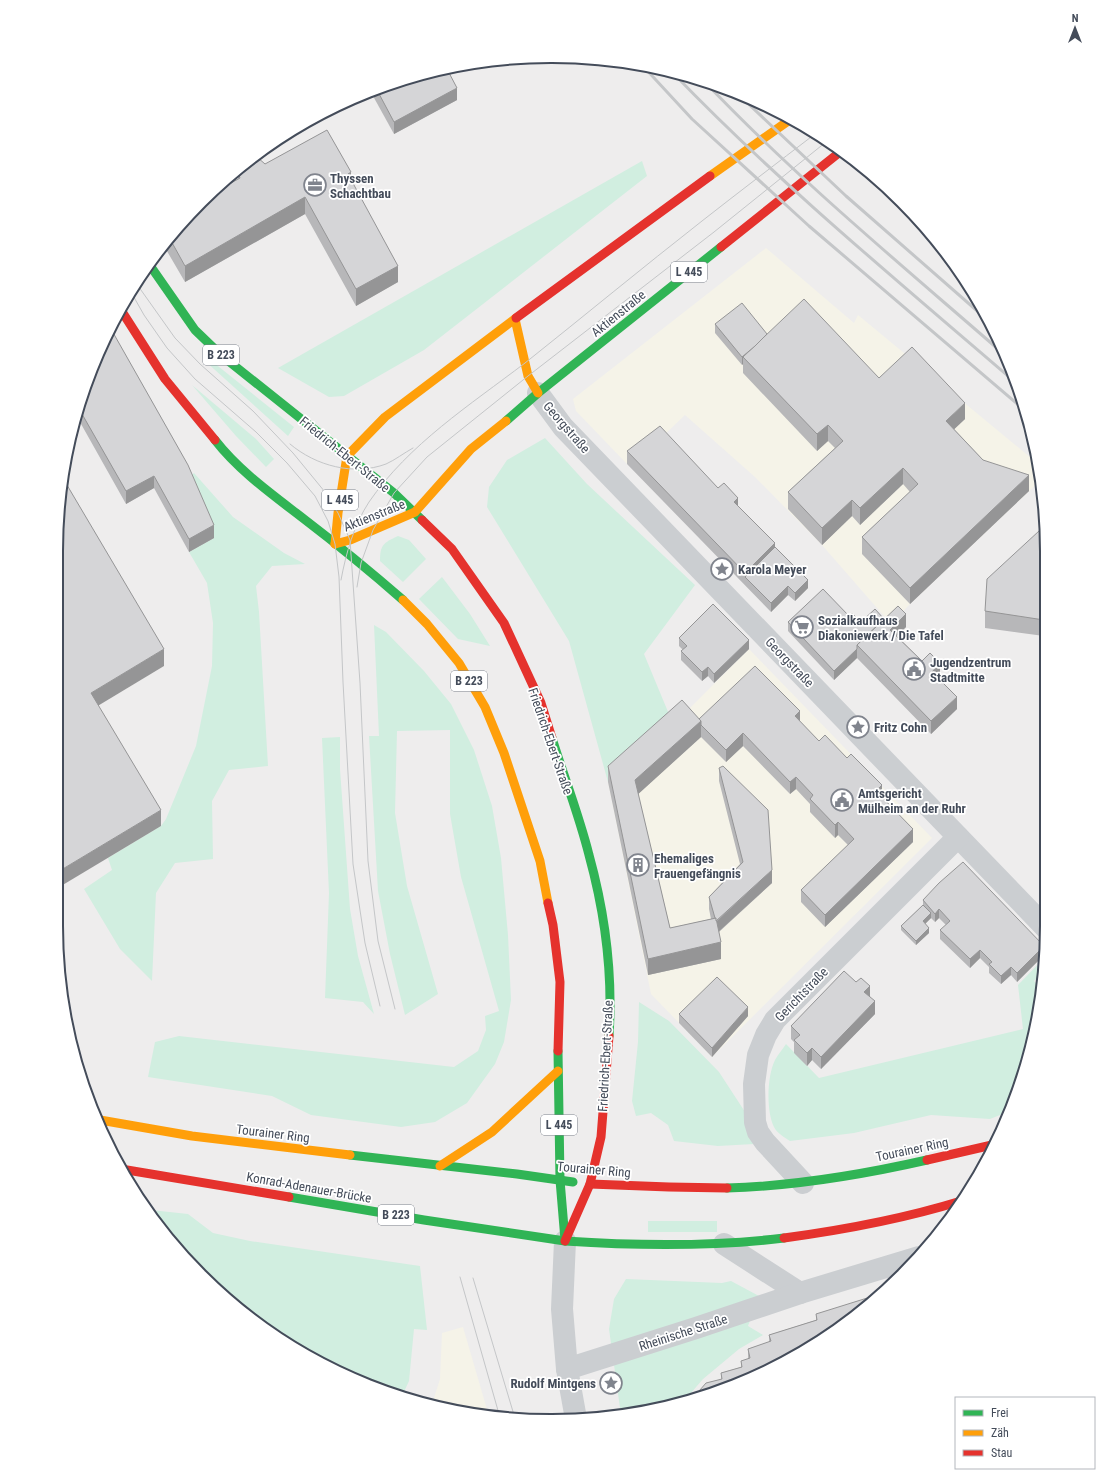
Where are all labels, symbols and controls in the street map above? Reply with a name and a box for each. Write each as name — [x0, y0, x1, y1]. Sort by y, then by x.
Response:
north arrow — [1055, 8, 1095, 48]
text: N — [1072, 12, 1079, 25]
place label: Thyssen Schachtbau — [330, 171, 391, 201]
office icon: Thyssen Schachtbau — [302, 172, 328, 198]
road number: L 445 — [671, 262, 707, 282]
street label: Aktienstraße — [588, 287, 648, 340]
road number: B 223 — [203, 345, 239, 365]
street label: Georgstraße — [540, 399, 593, 456]
street label: Friedrich-Ebert-Straße — [297, 413, 393, 495]
road number: L 445 — [322, 490, 358, 510]
street label: Aktienstraße — [341, 496, 407, 535]
place icon: Karola Meyer — [709, 556, 735, 582]
place label: Karola Meyer — [738, 562, 807, 577]
place label: Sozialkaufhaus Diakoniewerk / Die Tafel — [818, 613, 944, 643]
supermarket icon: Sozialkaufhaus Diakoniewerk / Die Tafel — [789, 614, 815, 640]
street label: Georgstraße — [762, 634, 817, 690]
place label: Jugendzentrum Stadtmitte — [930, 655, 1011, 685]
public building icon: Jugendzentrum Stadtmitte — [901, 656, 927, 682]
road number: B 223 — [451, 671, 487, 691]
street label: Friedrich-Ebert-Straße — [525, 686, 576, 796]
place icon: Fritz Cohn — [845, 714, 871, 740]
place label: Fritz Cohn — [874, 720, 927, 735]
place label: Amtsgericht Mülheim an der Ruhr — [858, 786, 967, 816]
public building icon: Amtsgericht Mülheim an der Ruhr — [829, 787, 855, 813]
place label: Ehemaliges Frauengefängnis — [654, 851, 741, 881]
building icon: Ehemaliges Frauengefängnis — [625, 852, 651, 878]
street label: Gerichtstraße — [772, 964, 831, 1025]
street label: Friedrich-Ebert-Straße — [595, 1000, 616, 1112]
road number: L 445 — [541, 1115, 577, 1135]
street label: Tourainer Ring — [235, 1122, 310, 1145]
street label: Tourainer Ring — [874, 1134, 950, 1164]
street label: Tourainer Ring — [557, 1159, 631, 1180]
street label: Konrad-Adenauer-Brücke — [245, 1169, 373, 1206]
road number: B 223 — [378, 1205, 414, 1225]
street label: Rheinische Straße — [637, 1311, 729, 1354]
place icon: Rudolf Mintgens — [598, 1370, 624, 1396]
place label: Rudolf Mintgens — [510, 1376, 596, 1391]
legend — [955, 1397, 1095, 1469]
text: Frei — [991, 1406, 1009, 1420]
text: Zäh — [991, 1426, 1009, 1440]
text: Stau — [991, 1446, 1013, 1460]

